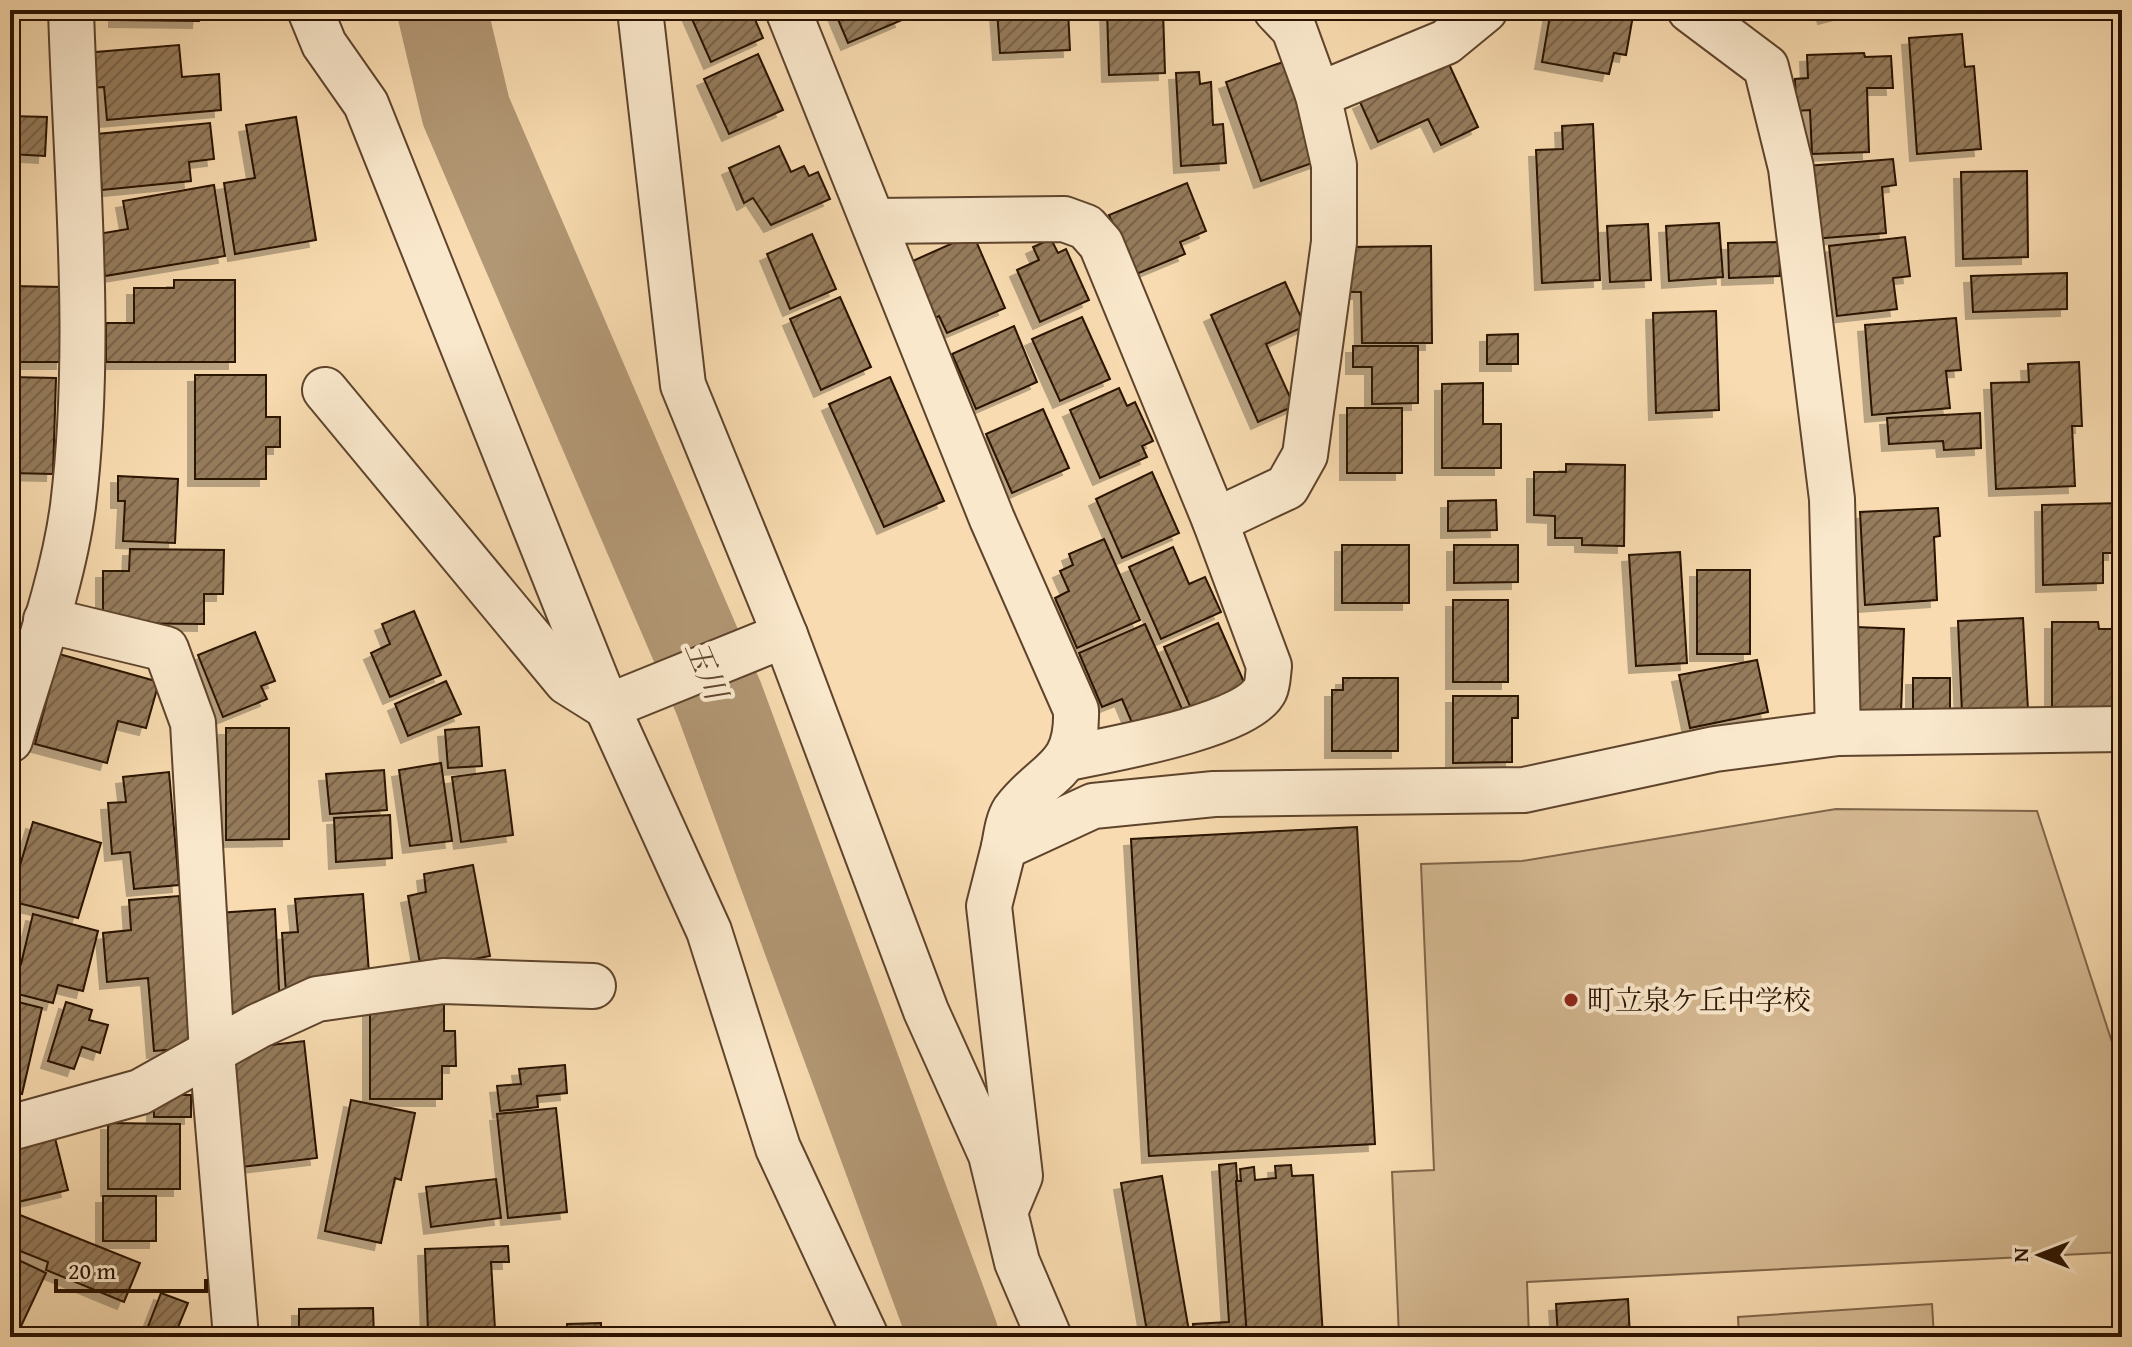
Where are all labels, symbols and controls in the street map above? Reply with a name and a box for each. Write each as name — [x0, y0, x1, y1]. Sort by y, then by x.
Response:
water label: 玉川 — [675, 633, 740, 709]
place label: 町立泉ケ丘中学校 — [1587, 979, 1811, 1020]
marker: 町立泉ケ丘中学校 — [1562, 991, 1580, 1009]
north arrow — [2000, 1215, 2080, 1295]
scale bar — [56, 1243, 206, 1293]
text: N — [2004, 1247, 2036, 1262]
text: 20 m — [68, 1253, 116, 1288]

